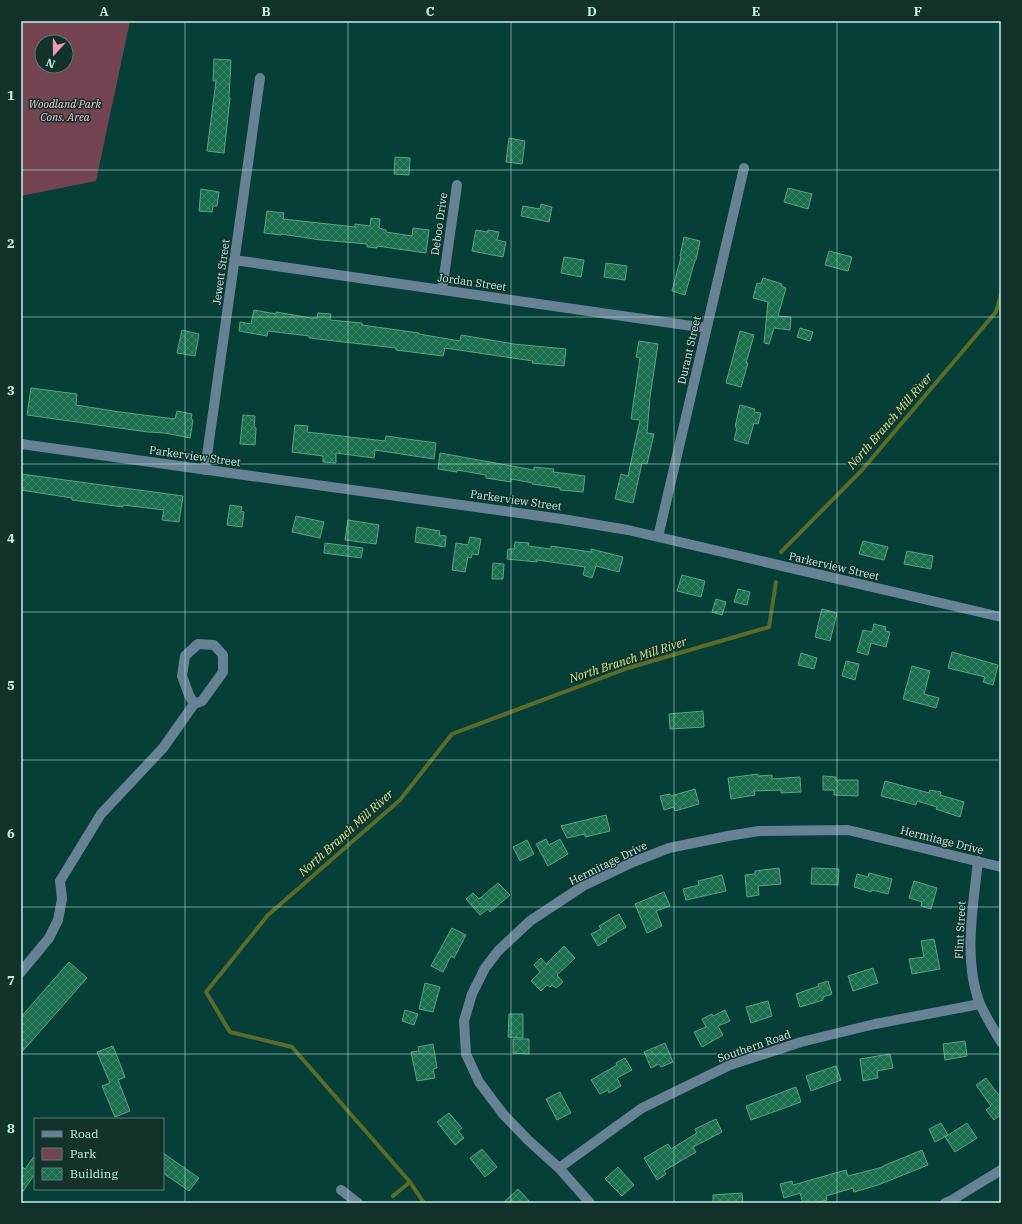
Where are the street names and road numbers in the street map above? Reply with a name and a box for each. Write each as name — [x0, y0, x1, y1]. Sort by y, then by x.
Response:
street label: Deboo Drive — [428, 192, 450, 256]
street label: Jewett Street — [209, 238, 233, 306]
street label: Jordan Street — [437, 270, 507, 294]
street label: Durant Street — [674, 314, 704, 386]
street label: Parkerview Street — [148, 443, 242, 469]
street label: Parkerview Street — [469, 487, 563, 513]
street label: Parkerview Street — [788, 549, 881, 583]
street label: Hermitage Drive — [899, 823, 985, 857]
street label: Hermitage Drive — [567, 838, 650, 888]
street label: Flint Street — [951, 901, 969, 959]
street label: Southern Road — [715, 1027, 793, 1065]

